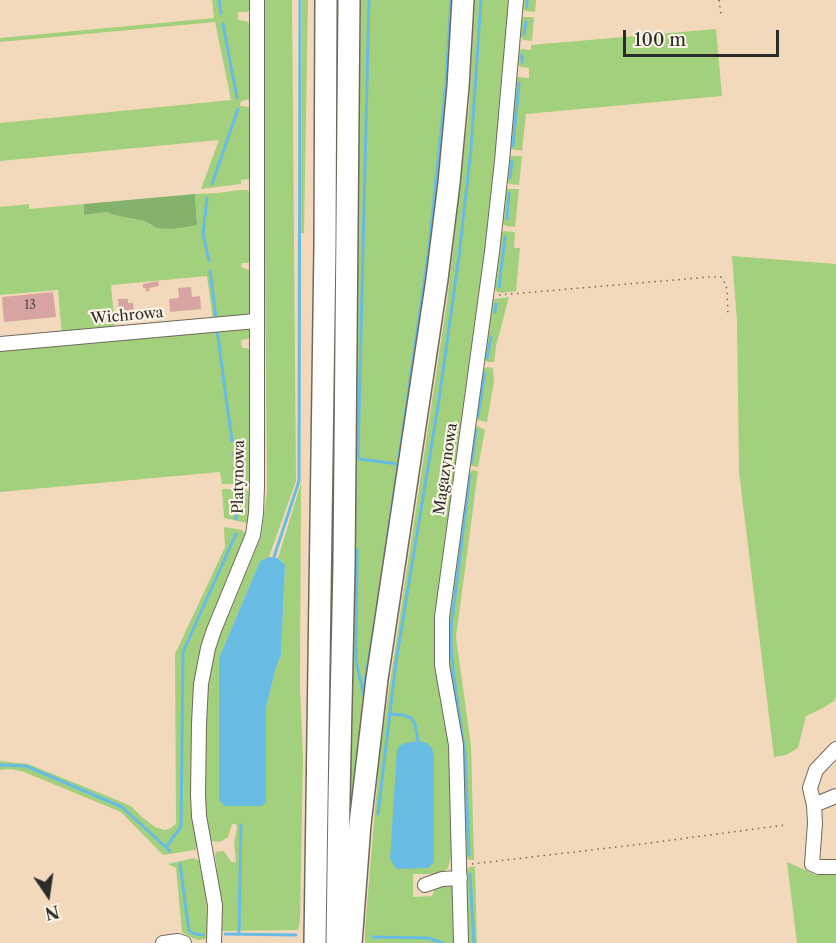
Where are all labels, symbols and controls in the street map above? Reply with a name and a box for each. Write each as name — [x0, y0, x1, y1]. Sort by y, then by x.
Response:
scale bar — [626, 18, 782, 56]
text: 100 m — [634, 29, 686, 51]
house number: 13 — [24, 299, 36, 313]
street label: Wichrowa — [90, 304, 164, 328]
street label: Magazynowa — [431, 422, 461, 516]
street label: Platynowa — [229, 440, 249, 514]
north arrow — [18, 865, 78, 925]
text: N — [43, 901, 61, 924]

